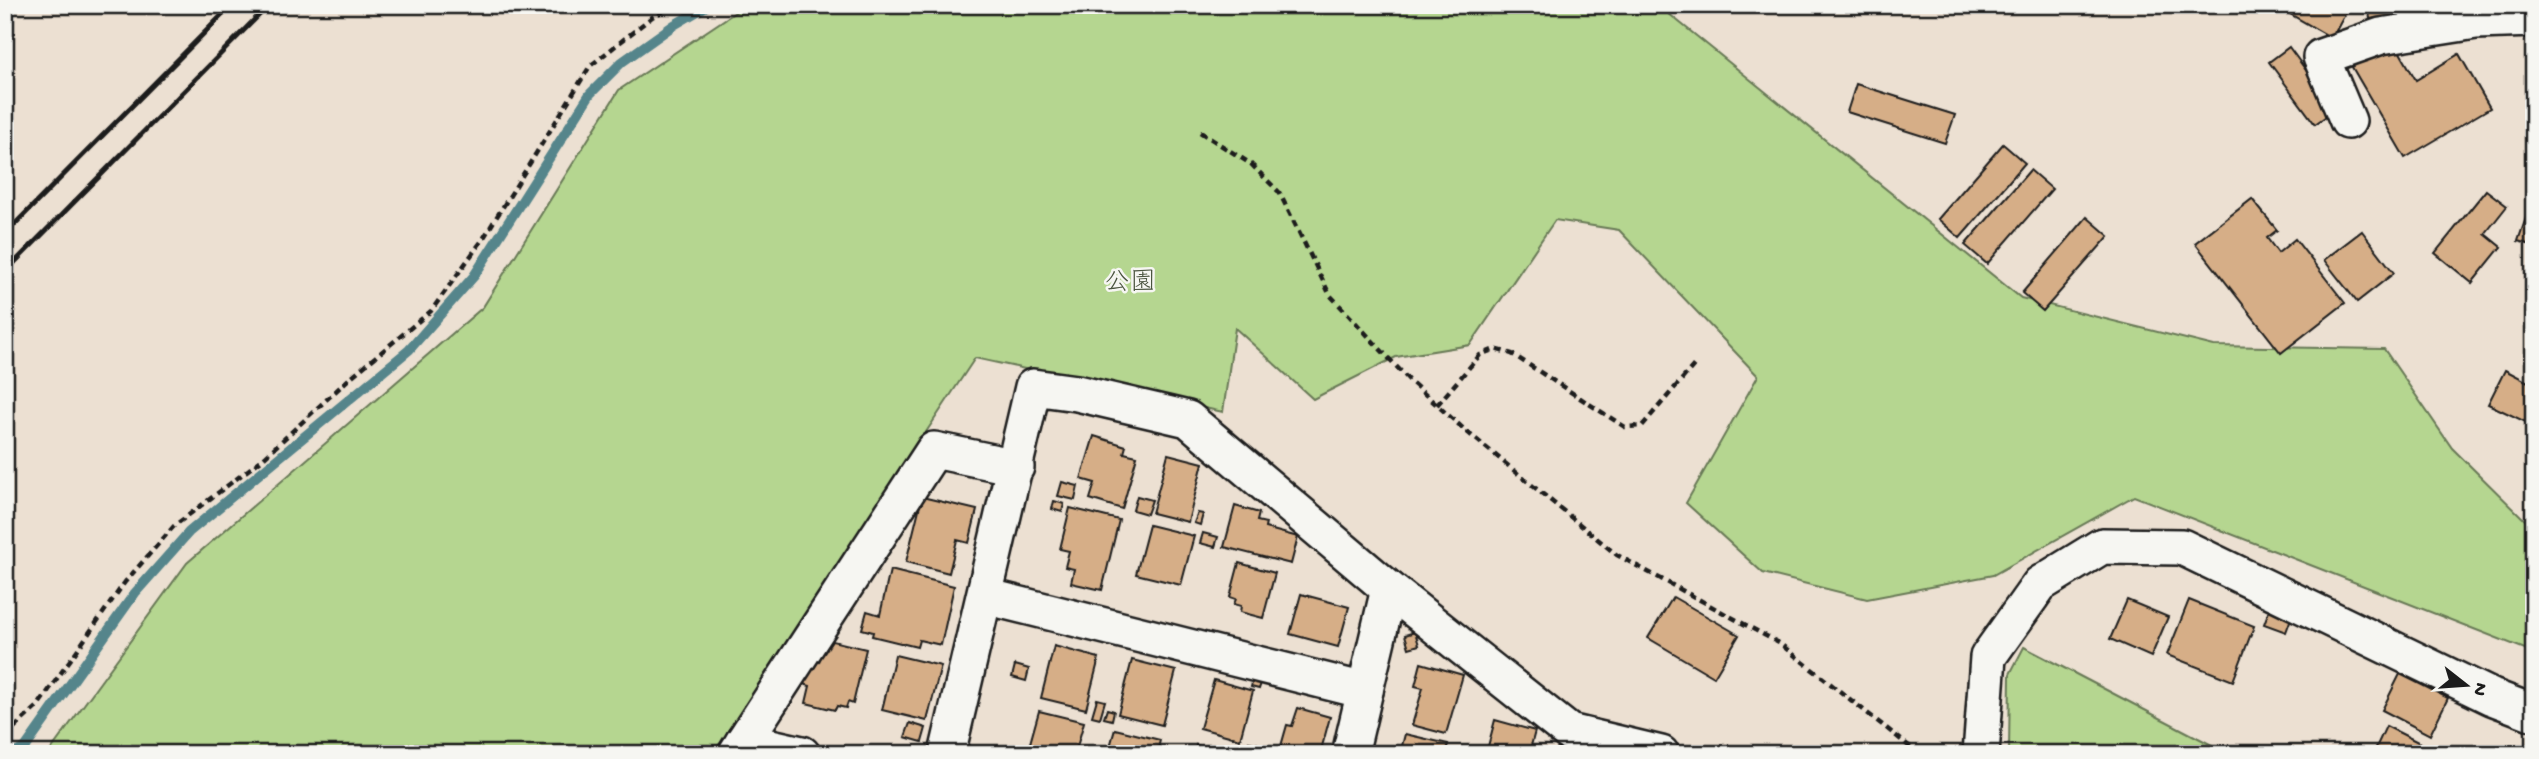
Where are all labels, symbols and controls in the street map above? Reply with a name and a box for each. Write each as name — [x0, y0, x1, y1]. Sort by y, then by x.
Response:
park label: 公園 — [1104, 269, 1156, 300]
north arrow — [2430, 650, 2500, 720]
text: N — [2466, 680, 2492, 698]

